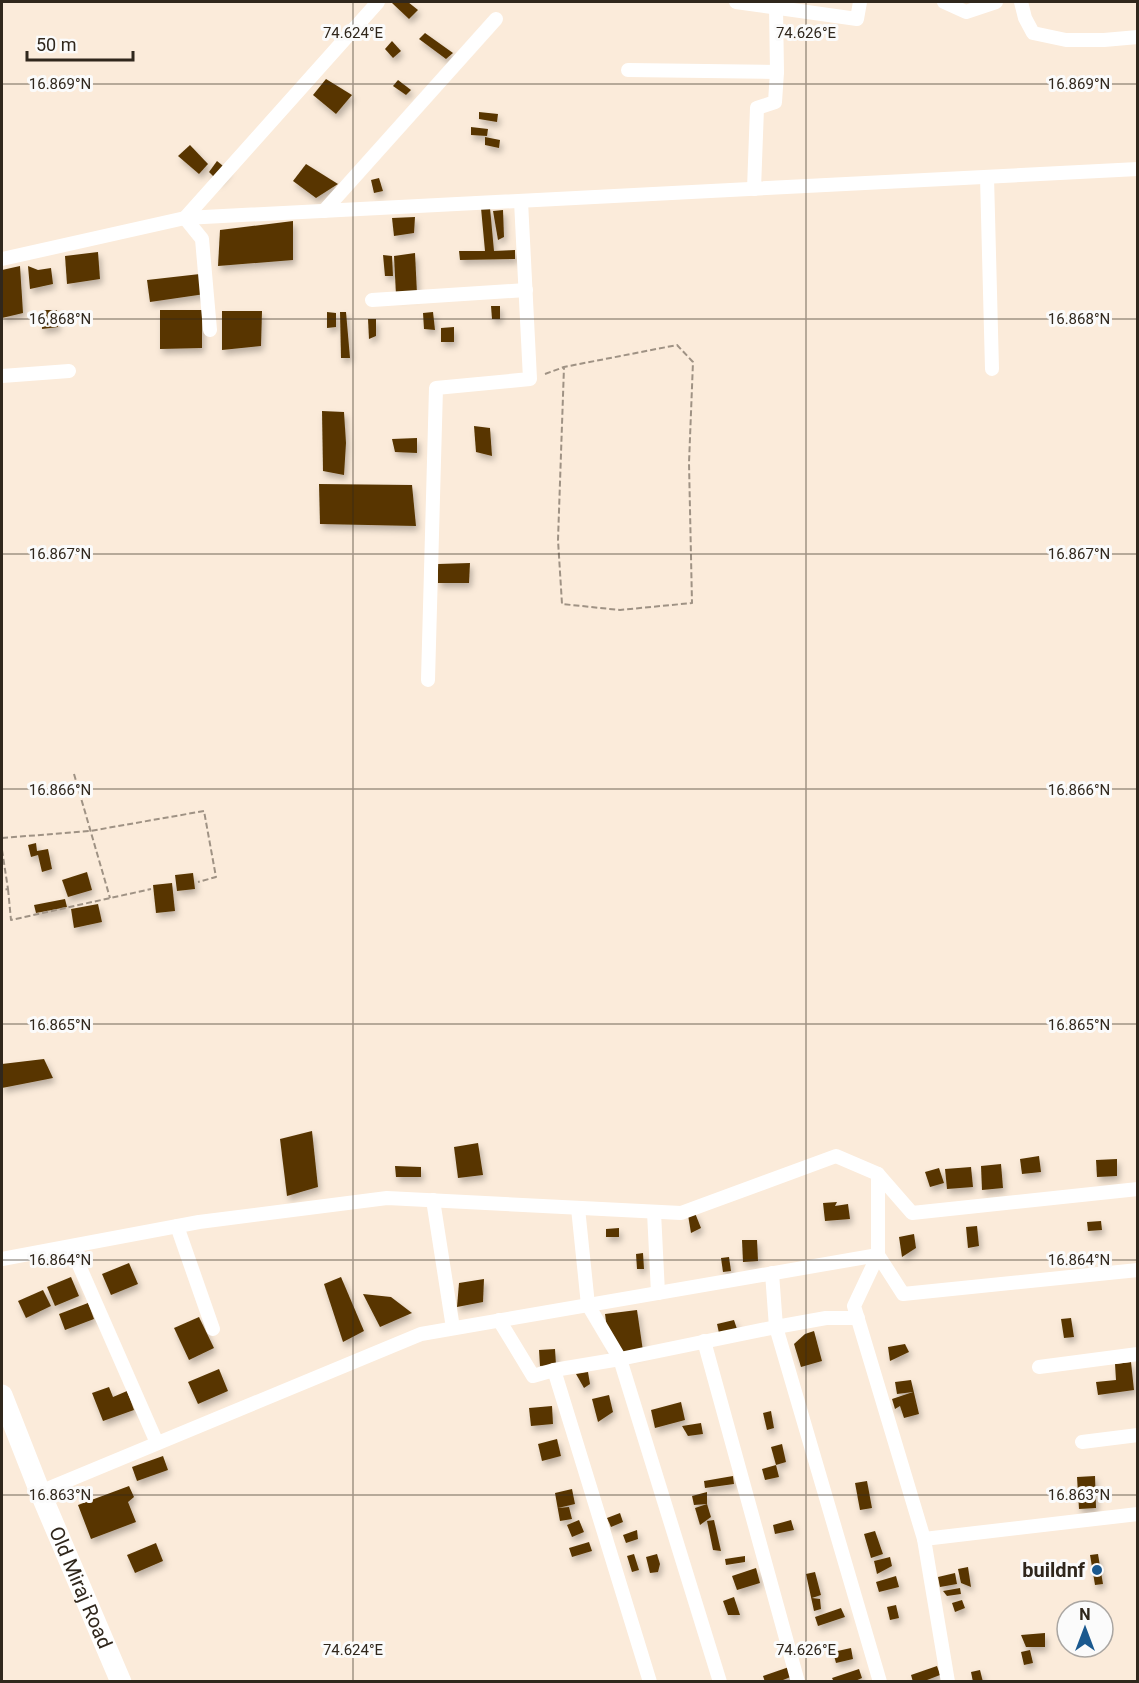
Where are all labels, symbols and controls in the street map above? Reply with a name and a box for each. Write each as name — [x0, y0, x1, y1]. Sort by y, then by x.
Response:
scale bar — [27, 24, 134, 62]
text: 74.624°E — [323, 24, 384, 42]
text: 74.626°E — [776, 24, 837, 42]
text: 50 m — [36, 34, 76, 55]
text: 16.869°N — [29, 75, 91, 93]
text: 16.869°N — [1048, 75, 1110, 93]
text: 16.868°N — [29, 310, 91, 328]
text: 16.868°N — [1048, 310, 1110, 328]
text: 16.867°N — [29, 545, 91, 563]
text: 16.867°N — [1048, 545, 1110, 563]
text: 16.866°N — [29, 781, 91, 799]
text: 16.866°N — [1048, 781, 1110, 799]
text: 16.865°N — [29, 1016, 91, 1034]
text: 16.865°N — [1048, 1016, 1110, 1034]
text: 16.864°N — [29, 1251, 91, 1269]
text: 16.864°N — [1048, 1251, 1110, 1269]
text: 16.863°N — [29, 1486, 91, 1504]
text: 16.863°N — [1048, 1486, 1110, 1504]
street label: Old Miraj Road — [44, 1523, 117, 1652]
place label: buildnf — [1022, 1558, 1086, 1582]
marker: buildnf — [1090, 1563, 1104, 1577]
north arrow — [1055, 1599, 1115, 1659]
text: N — [1079, 1605, 1091, 1624]
text: 74.624°E — [323, 1641, 384, 1659]
text: 74.626°E — [776, 1641, 837, 1659]

